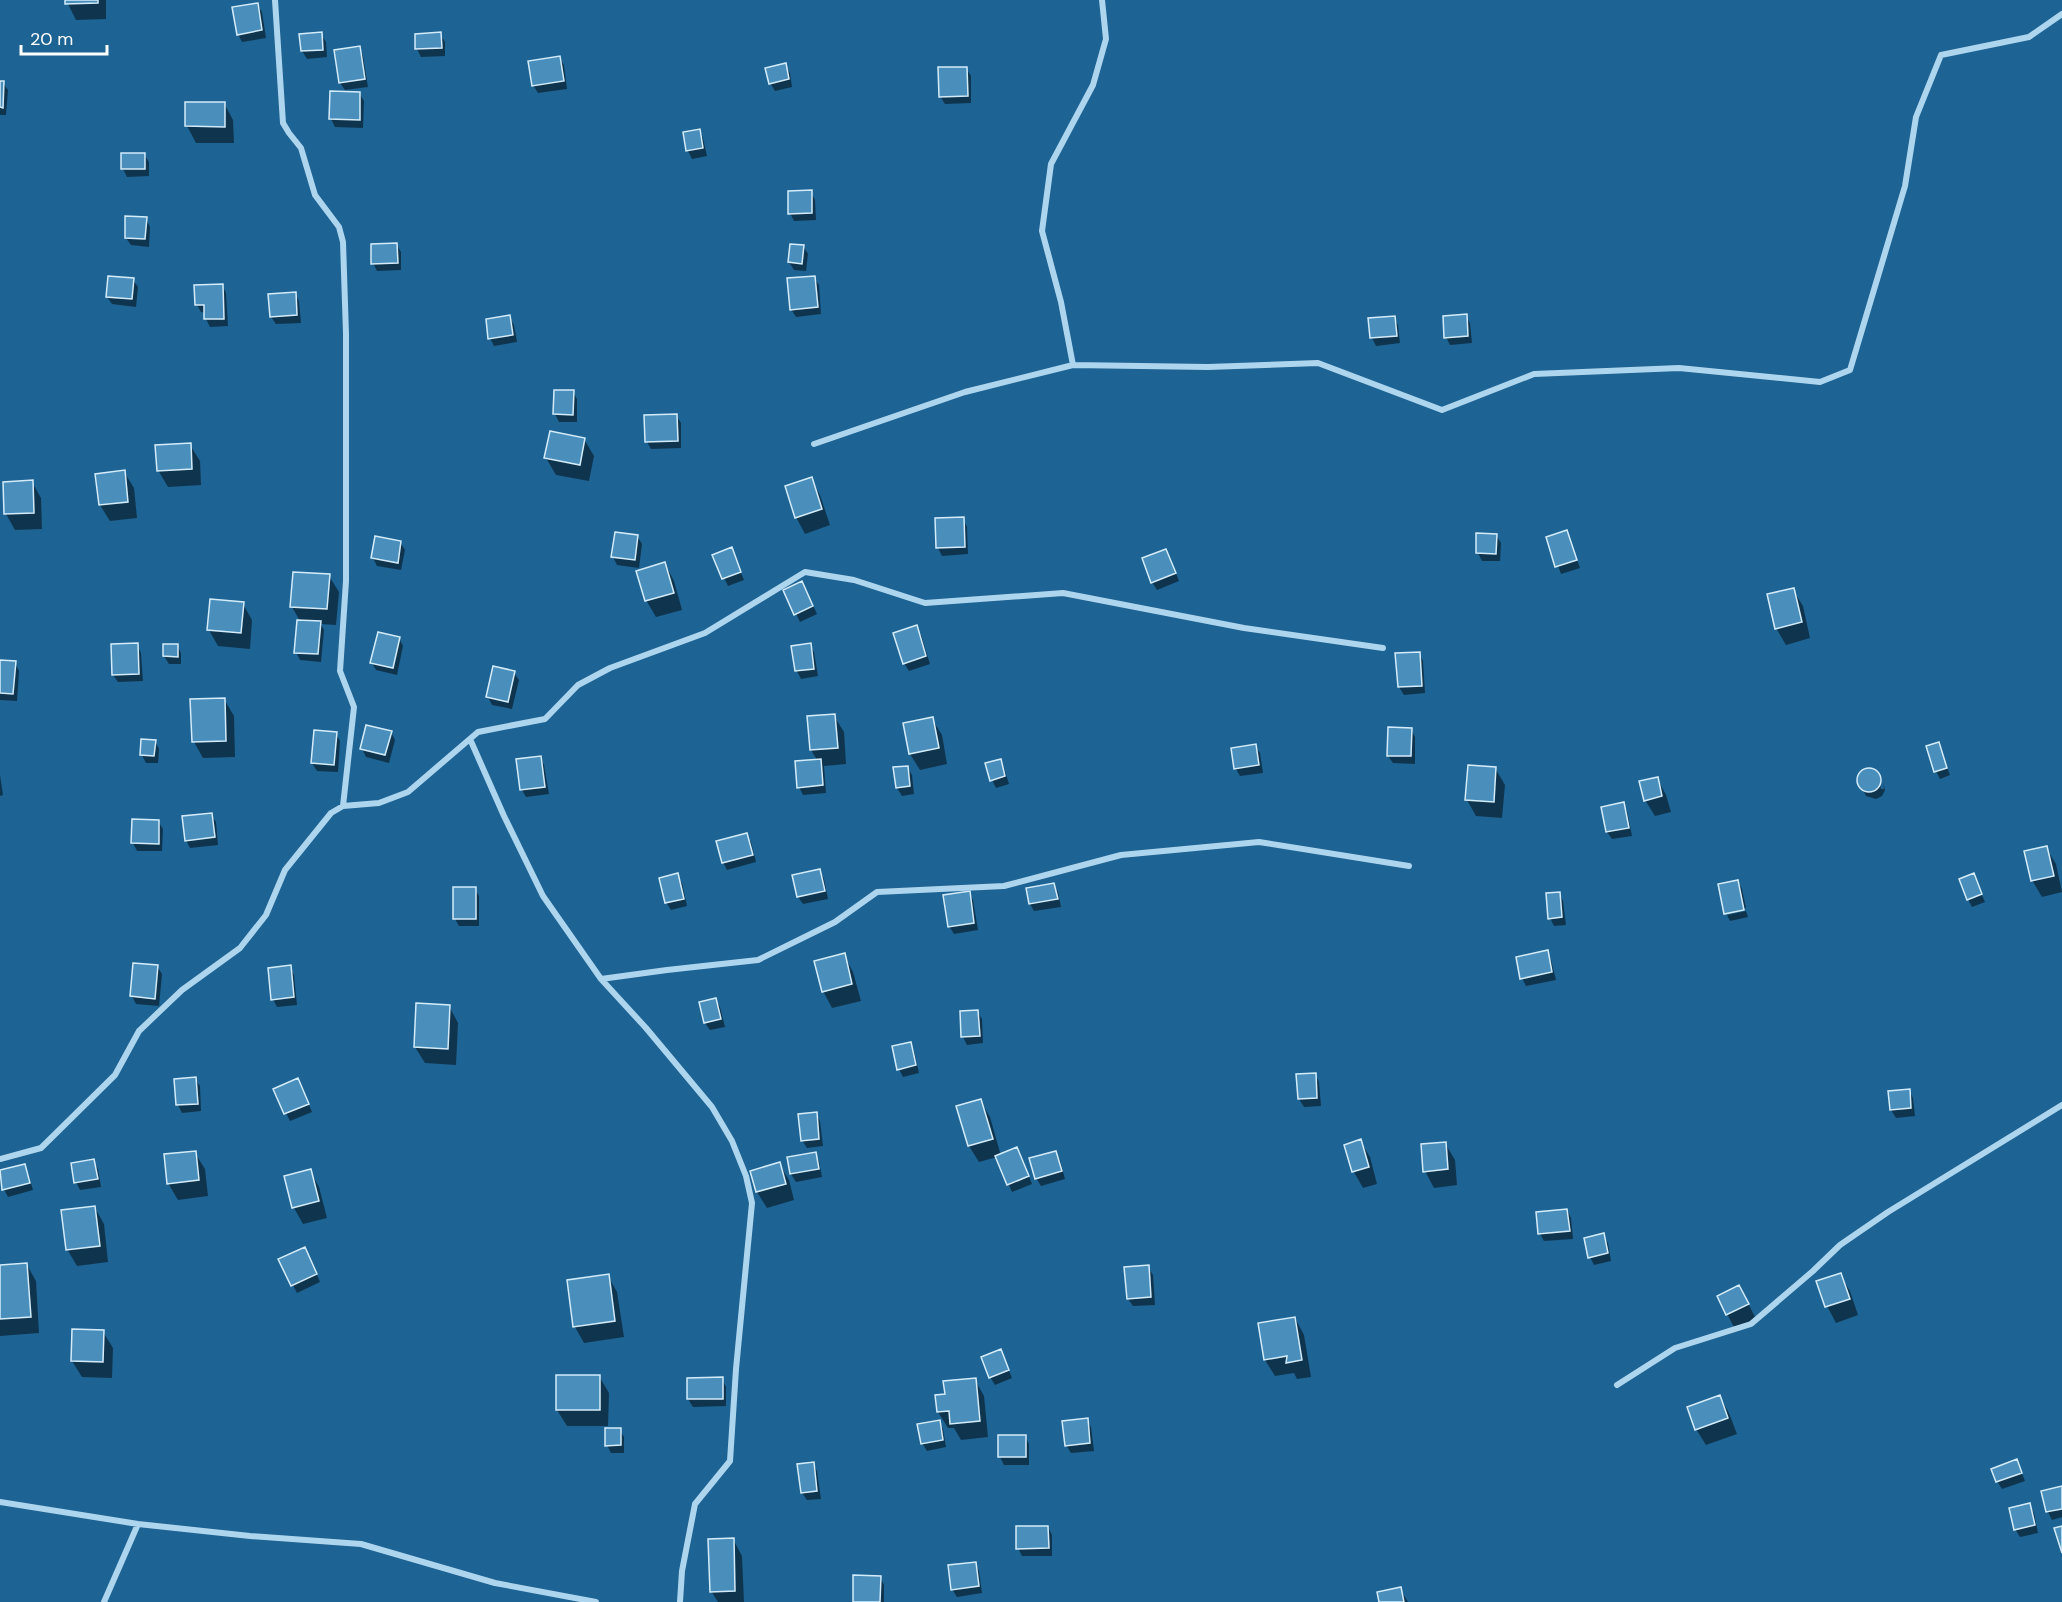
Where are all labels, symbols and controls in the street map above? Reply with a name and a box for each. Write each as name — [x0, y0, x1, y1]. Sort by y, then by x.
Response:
scale bar — [21, 18, 106, 56]
text: 20 m — [30, 27, 73, 51]

